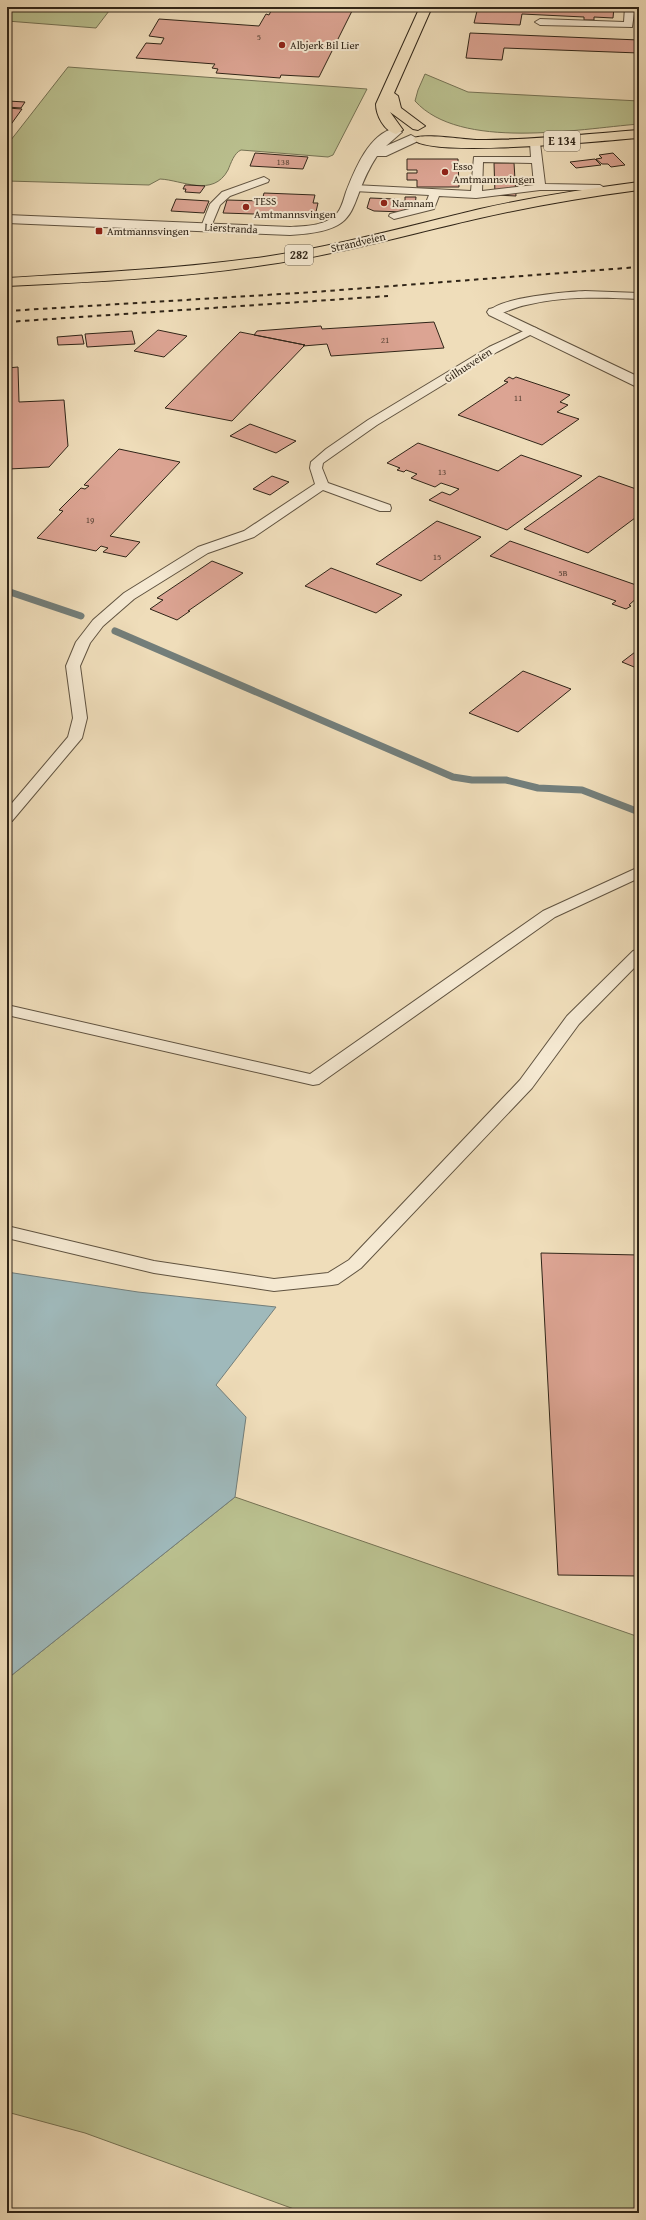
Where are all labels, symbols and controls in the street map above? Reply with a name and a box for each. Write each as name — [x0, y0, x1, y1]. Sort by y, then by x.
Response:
house number: 5 — [257, 30, 261, 43]
place label: Albjerk Bil Lier — [290, 37, 360, 53]
marker: Albjerk Bil Lier — [277, 40, 287, 50]
road number: E 134 — [544, 131, 580, 151]
house number: 138 — [277, 155, 290, 168]
place label: Esso Amtmannsvingen — [453, 158, 536, 187]
marker: Esso Amtmannsvingen — [440, 167, 450, 177]
place label: TESS Amtmannsvingen — [254, 193, 337, 222]
place label: Namnam — [392, 195, 434, 211]
marker: Namnam — [379, 198, 389, 208]
marker: TESS Amtmannsvingen — [241, 202, 251, 212]
street label: Lierstranda — [204, 219, 259, 237]
place label: Amtmannsvingen — [107, 223, 190, 239]
marker: Amtmannsvingen — [94, 226, 104, 236]
street label: Strandveien — [329, 228, 388, 256]
road number: 282 — [285, 245, 313, 265]
house number: 21 — [381, 333, 389, 346]
street label: Gilhusveien — [441, 343, 496, 386]
house number: 11 — [514, 391, 522, 404]
house number: 13 — [438, 465, 446, 478]
house number: 19 — [86, 513, 94, 526]
house number: 15 — [433, 550, 441, 563]
house number: 5B — [558, 566, 568, 579]

